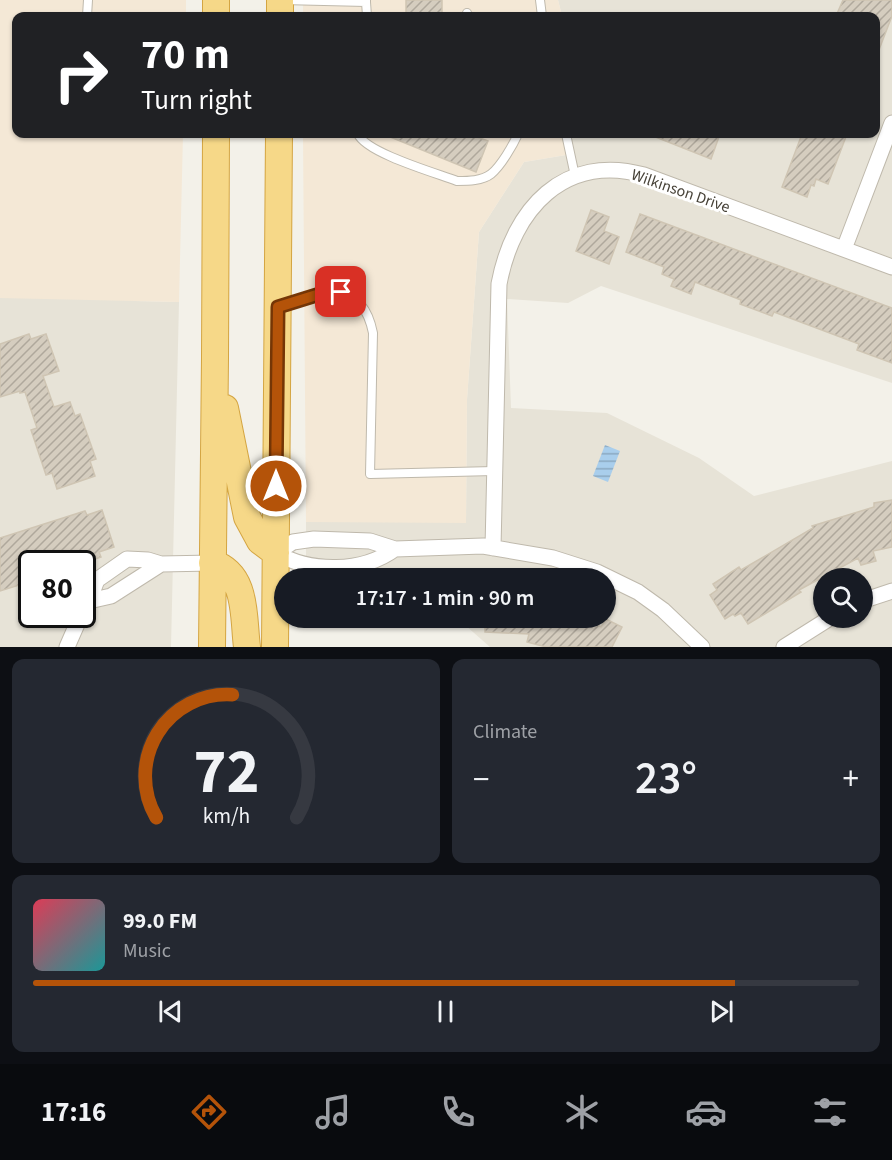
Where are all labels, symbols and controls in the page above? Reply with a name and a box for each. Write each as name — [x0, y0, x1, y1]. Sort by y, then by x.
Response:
text: 70 m — [141, 25, 230, 85]
icon: right — [42, 36, 120, 114]
text: Turn right — [141, 81, 252, 120]
street label: Wilkinson Drive — [628, 164, 733, 218]
pin — [315, 266, 366, 317]
icon: arrive — [324, 275, 357, 308]
position arrow — [244, 454, 308, 518]
speed limit sign: 80 — [18, 550, 96, 628]
map controls — [813, 568, 873, 628]
button: search — [813, 568, 873, 628]
text: 17:17 · 1 min · 90 m — [356, 582, 534, 614]
text: Climate — [473, 718, 537, 746]
text: 72 — [193, 728, 259, 817]
text: 23° — [635, 747, 697, 811]
text: − — [473, 756, 489, 803]
text: + — [843, 756, 859, 803]
text: km/h — [202, 801, 250, 832]
text: 99.0 FM — [123, 905, 197, 937]
text: Music — [123, 937, 171, 965]
icon: previous — [154, 995, 187, 1028]
icon: pause — [429, 995, 462, 1028]
icon: next — [705, 995, 738, 1028]
icon: directions — [188, 1091, 230, 1133]
icon: music — [312, 1091, 354, 1133]
icon: phone — [437, 1091, 479, 1133]
icon: climate — [561, 1091, 603, 1133]
icon: car — [685, 1091, 727, 1133]
icon: filters — [809, 1091, 851, 1133]
text: 17:16 — [41, 1093, 106, 1132]

